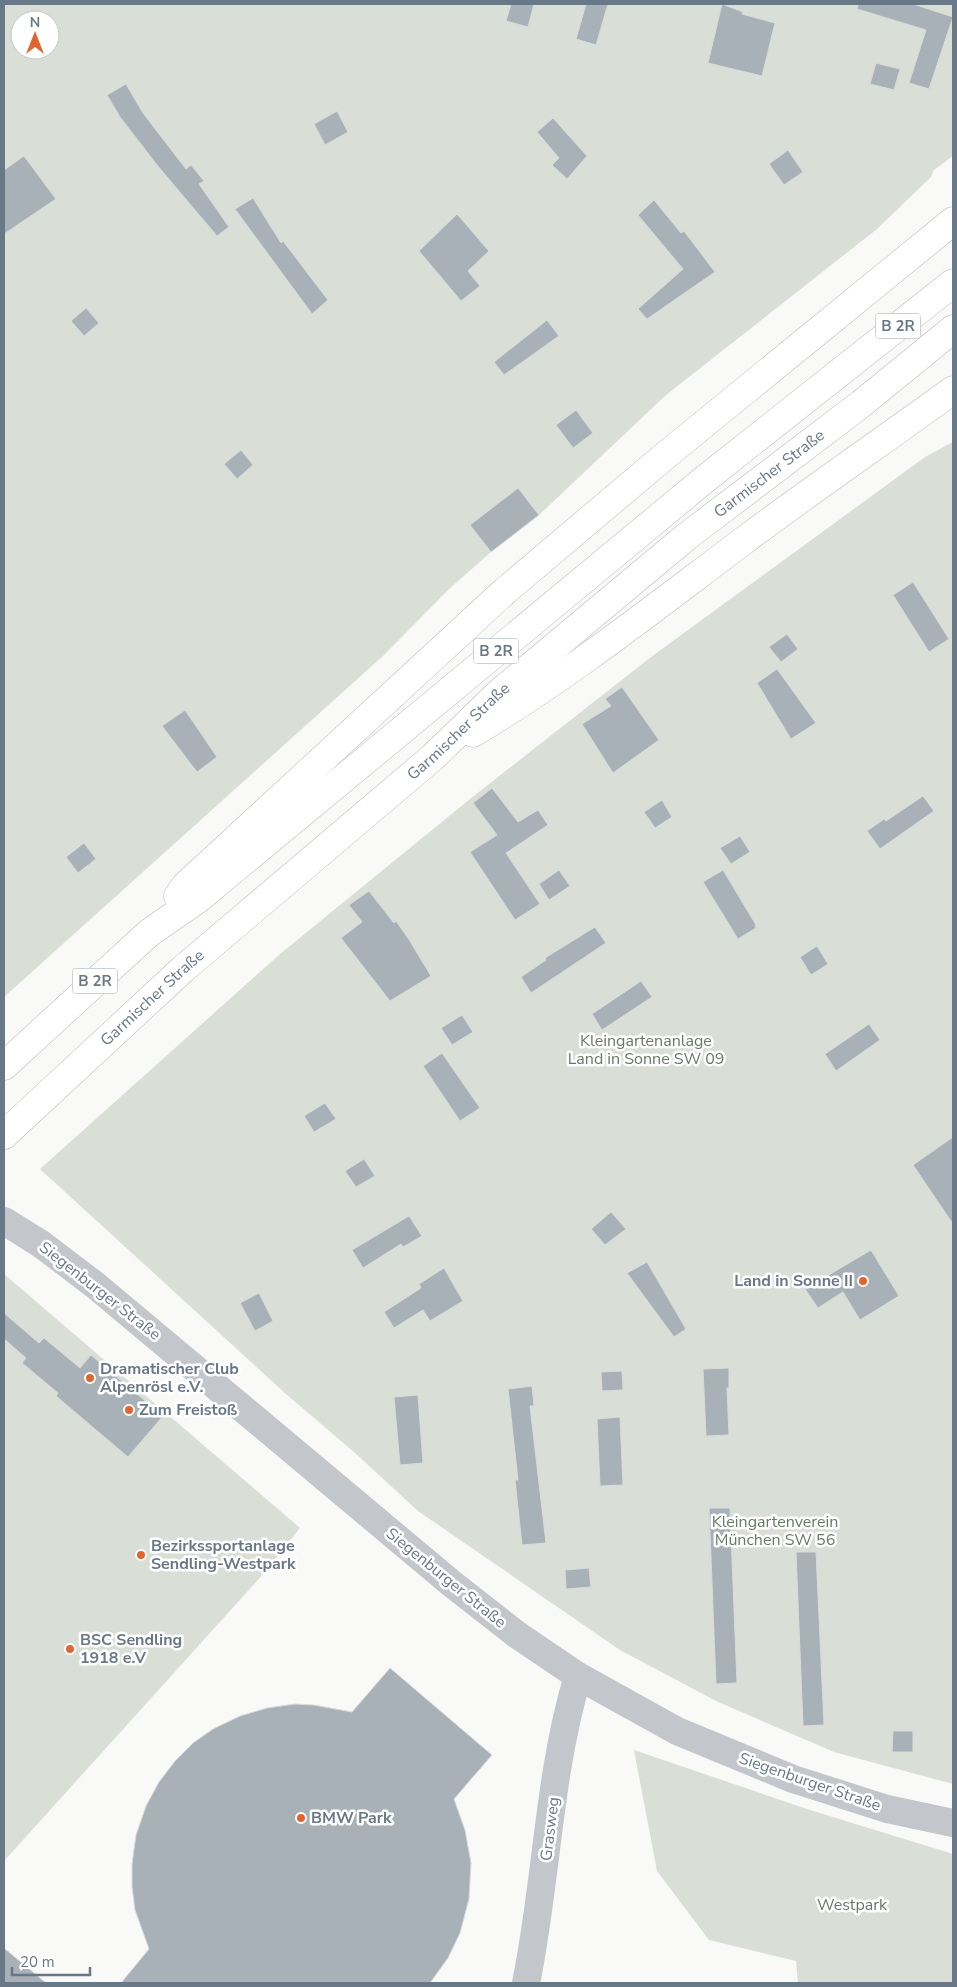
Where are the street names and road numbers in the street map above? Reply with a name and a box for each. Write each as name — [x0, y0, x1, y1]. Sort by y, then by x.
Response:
road number: B 2R — [876, 314, 920, 338]
street label: Garmischer Straße — [709, 424, 829, 523]
road number: B 2R — [474, 638, 518, 664]
street label: Garmischer Straße — [402, 677, 515, 785]
street label: Garmischer Straße — [96, 945, 209, 1051]
road number: B 2R — [72, 968, 118, 994]
street label: Siegenburger Straße — [35, 1237, 165, 1345]
street label: Siegenburger Straße — [381, 1523, 511, 1633]
street label: Siegenburger Straße — [736, 1747, 884, 1817]
street label: Grasweg — [535, 1796, 565, 1862]

